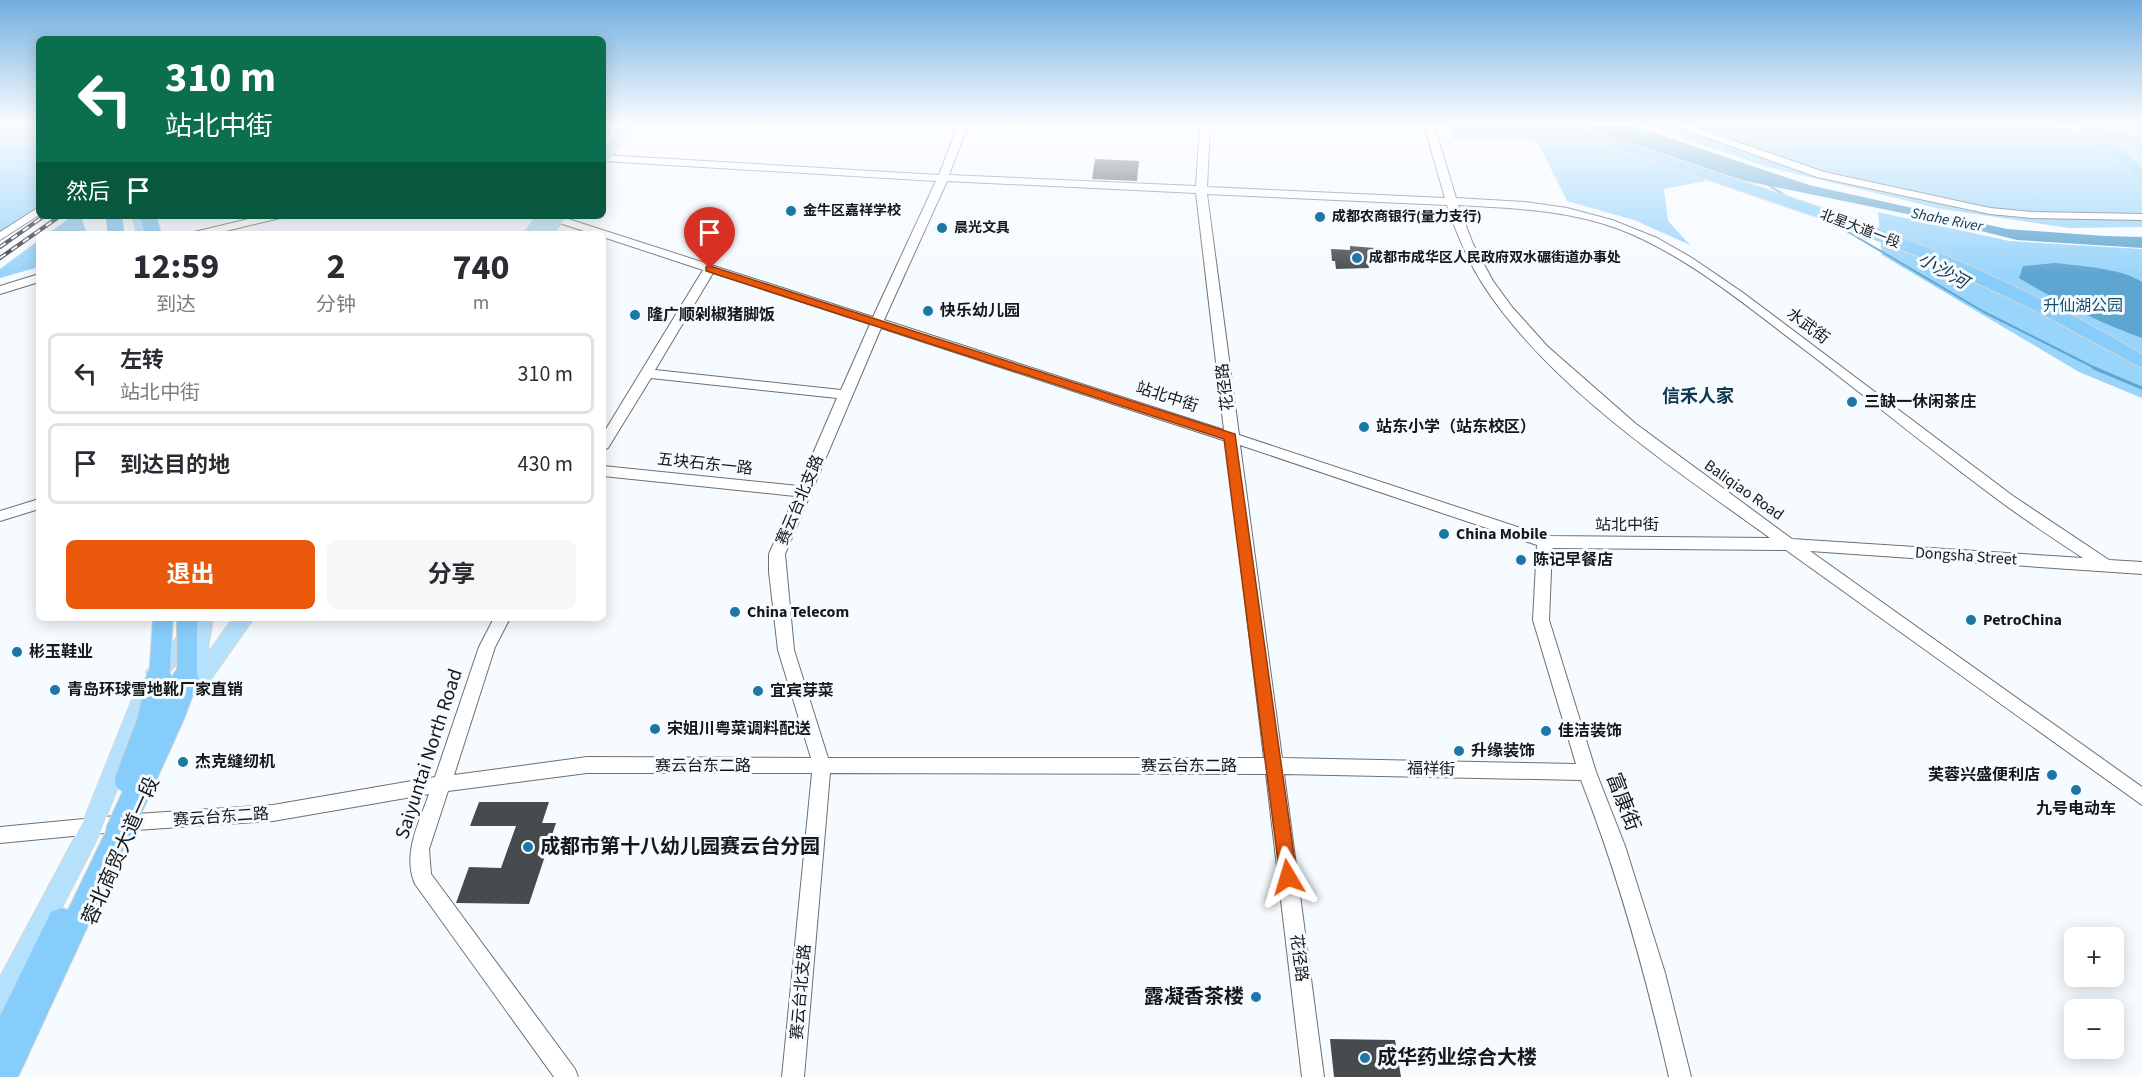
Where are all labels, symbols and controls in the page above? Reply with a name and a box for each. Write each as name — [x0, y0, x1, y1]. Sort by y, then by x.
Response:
text: 310 m — [165, 48, 276, 108]
icon: left — [66, 60, 144, 138]
text: 站北中街 — [165, 107, 273, 146]
icon: arrive — [122, 174, 155, 207]
text: 然后 — [66, 176, 110, 208]
place label: 金牛区嘉祥学校 — [803, 201, 901, 221]
water label: Shahe River — [1909, 203, 1985, 237]
marker: 金牛区嘉祥学校 — [784, 204, 798, 218]
street label: 北星大道一段 — [1817, 205, 1903, 253]
pin — [684, 207, 735, 269]
place label: 成都农商银行(量力支行) — [1332, 207, 1482, 227]
marker: 成都农商银行(量力支行) — [1313, 210, 1327, 224]
icon: arrive — [693, 216, 726, 249]
place label: 晨光文具 — [954, 218, 1010, 238]
marker: 晨光文具 — [935, 221, 949, 235]
text: 12:59 — [133, 241, 219, 292]
text: 2 — [326, 241, 345, 292]
text: 740 — [452, 242, 509, 293]
water label: 小沙河 — [1913, 247, 1975, 297]
place label: 成都市成华区人民政府双水碾街道办事处 — [1369, 248, 1621, 268]
marker: 成都市成华区人民政府双水碾街道办事处 — [1350, 251, 1364, 265]
text: m — [473, 289, 489, 317]
text: 到达 — [156, 291, 196, 319]
text: 分钟 — [316, 291, 356, 319]
park label: 升仙湖公园 — [2043, 295, 2123, 317]
place label: 快乐幼儿园 — [940, 300, 1020, 322]
street label: 水武街 — [1782, 303, 1834, 349]
place label: 隆广顺剁椒猪脚饭 — [647, 304, 775, 326]
marker: 快乐幼儿园 — [921, 304, 935, 318]
marker: 隆广顺剁椒猪脚饭 — [628, 308, 642, 322]
text: 左转 — [120, 344, 164, 376]
icon: left — [69, 357, 102, 390]
text: 310 m — [518, 358, 573, 390]
street label: 花径路 — [1211, 362, 1239, 412]
street label: 站北中街 — [1133, 377, 1201, 417]
text: 站北中街 — [120, 379, 200, 407]
district label: 信禾人家 — [1662, 384, 1734, 409]
place label: 三缺一休闲茶庄 — [1864, 391, 1976, 413]
marker: 三缺一休闲茶庄 — [1845, 395, 1859, 409]
place label: 站东小学（站东校区） — [1376, 416, 1536, 438]
marker: 站东小学（站东校区） — [1357, 420, 1371, 434]
icon: arrive — [69, 447, 102, 480]
text: 430 m — [518, 448, 573, 480]
street label: 五块石东一路 — [656, 448, 754, 480]
text: 到达目的地 — [120, 449, 230, 481]
street label: 赛云台北支路 — [771, 452, 829, 548]
street label: Baliqiao Road — [1700, 454, 1788, 526]
street label: 站北中街 — [1595, 514, 1659, 536]
place label: China Mobile — [1456, 523, 1547, 545]
marker: China Mobile — [1437, 527, 1451, 541]
button: 退出 — [66, 540, 315, 609]
button: 分享 — [327, 540, 576, 609]
street label: Dongsha Street — [1914, 541, 2018, 571]
place label: 陈记早餐店 — [1533, 549, 1613, 571]
marker: 陈记早餐店 — [1514, 553, 1528, 567]
place label: China Telecom — [747, 601, 849, 623]
marker: China Telecom — [728, 605, 742, 619]
place label: PetroChina — [1983, 609, 2062, 631]
marker: PetroChina — [1964, 613, 1978, 627]
place label: 彬玉鞋业 — [29, 641, 93, 663]
marker: 彬玉鞋业 — [10, 645, 24, 659]
street label: Saiyuntai North Road — [388, 665, 470, 843]
place label: 青岛环球雪地靴厂家直销 — [67, 679, 243, 701]
place label: 宜宾芽菜 — [770, 680, 834, 702]
marker: 青岛环球雪地靴厂家直销 — [48, 683, 62, 697]
marker: 宜宾芽菜 — [751, 684, 765, 698]
place label: 宋姐川粤菜调料配送 — [667, 718, 811, 740]
place label: 佳洁装饰 — [1558, 720, 1622, 742]
marker: 宋姐川粤菜调料配送 — [648, 722, 662, 736]
marker: 佳洁装饰 — [1539, 724, 1553, 738]
place label: 升缘装饰 — [1471, 740, 1535, 762]
marker: 升缘装饰 — [1452, 744, 1466, 758]
place label: 杰克缝纫机 — [195, 751, 275, 773]
marker: 杰克缝纫机 — [176, 755, 190, 769]
street label: 赛云台东二路 — [655, 755, 751, 777]
street label: 赛云台东二路 — [1141, 755, 1237, 777]
street label: 福祥街 — [1407, 758, 1455, 780]
place label: 芙蓉兴盛便利店 — [1928, 764, 2040, 786]
marker: 芙蓉兴盛便利店 — [2045, 768, 2059, 782]
street label: 富康街 — [1599, 769, 1647, 835]
street label: 蓉北商贸大道一段 — [76, 772, 166, 930]
marker: 九号电动车 — [2069, 783, 2083, 797]
place label: 九号电动车 — [2036, 798, 2116, 820]
street label: 赛云台东二路 — [172, 803, 270, 831]
place label: 成都市第十八幼儿园赛云台分园 — [540, 833, 820, 861]
marker: 成都市第十八幼儿园赛云台分园 — [521, 840, 535, 854]
position arrow — [1256, 845, 1320, 909]
map controls — [2064, 927, 2124, 1059]
button: + — [2064, 927, 2124, 987]
street label: 花径路 — [1285, 933, 1313, 983]
street label: 赛云台北支路 — [786, 943, 816, 1041]
place label: 露凝香茶楼 — [1144, 983, 1244, 1011]
marker: 露凝香茶楼 — [1249, 990, 1263, 1004]
button: − — [2064, 999, 2124, 1059]
place label: 成华药业综合大楼 — [1377, 1044, 1537, 1072]
marker: 成华药业综合大楼 — [1358, 1051, 1372, 1065]

